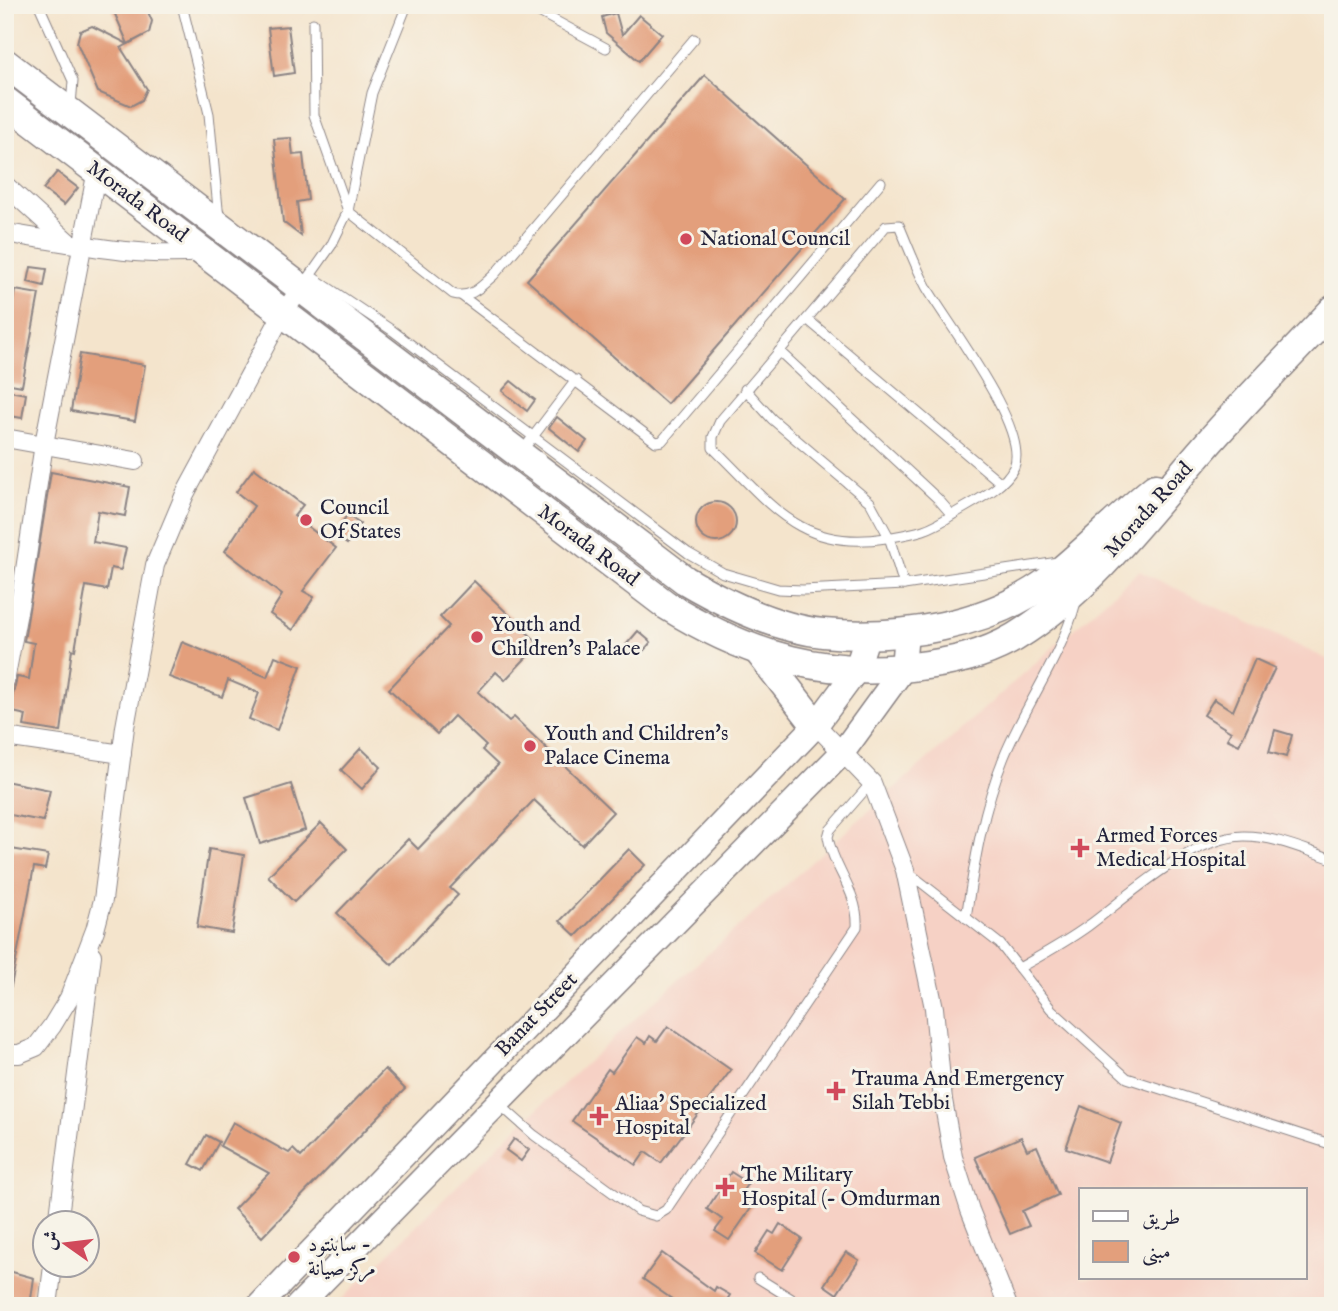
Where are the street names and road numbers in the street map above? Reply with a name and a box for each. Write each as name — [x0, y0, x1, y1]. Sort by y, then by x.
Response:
street label: Morada Road — [81, 155, 194, 249]
street label: Morada Road — [1099, 456, 1200, 564]
street label: Morada Road — [532, 499, 645, 593]
street label: Banat Street — [490, 967, 584, 1063]

